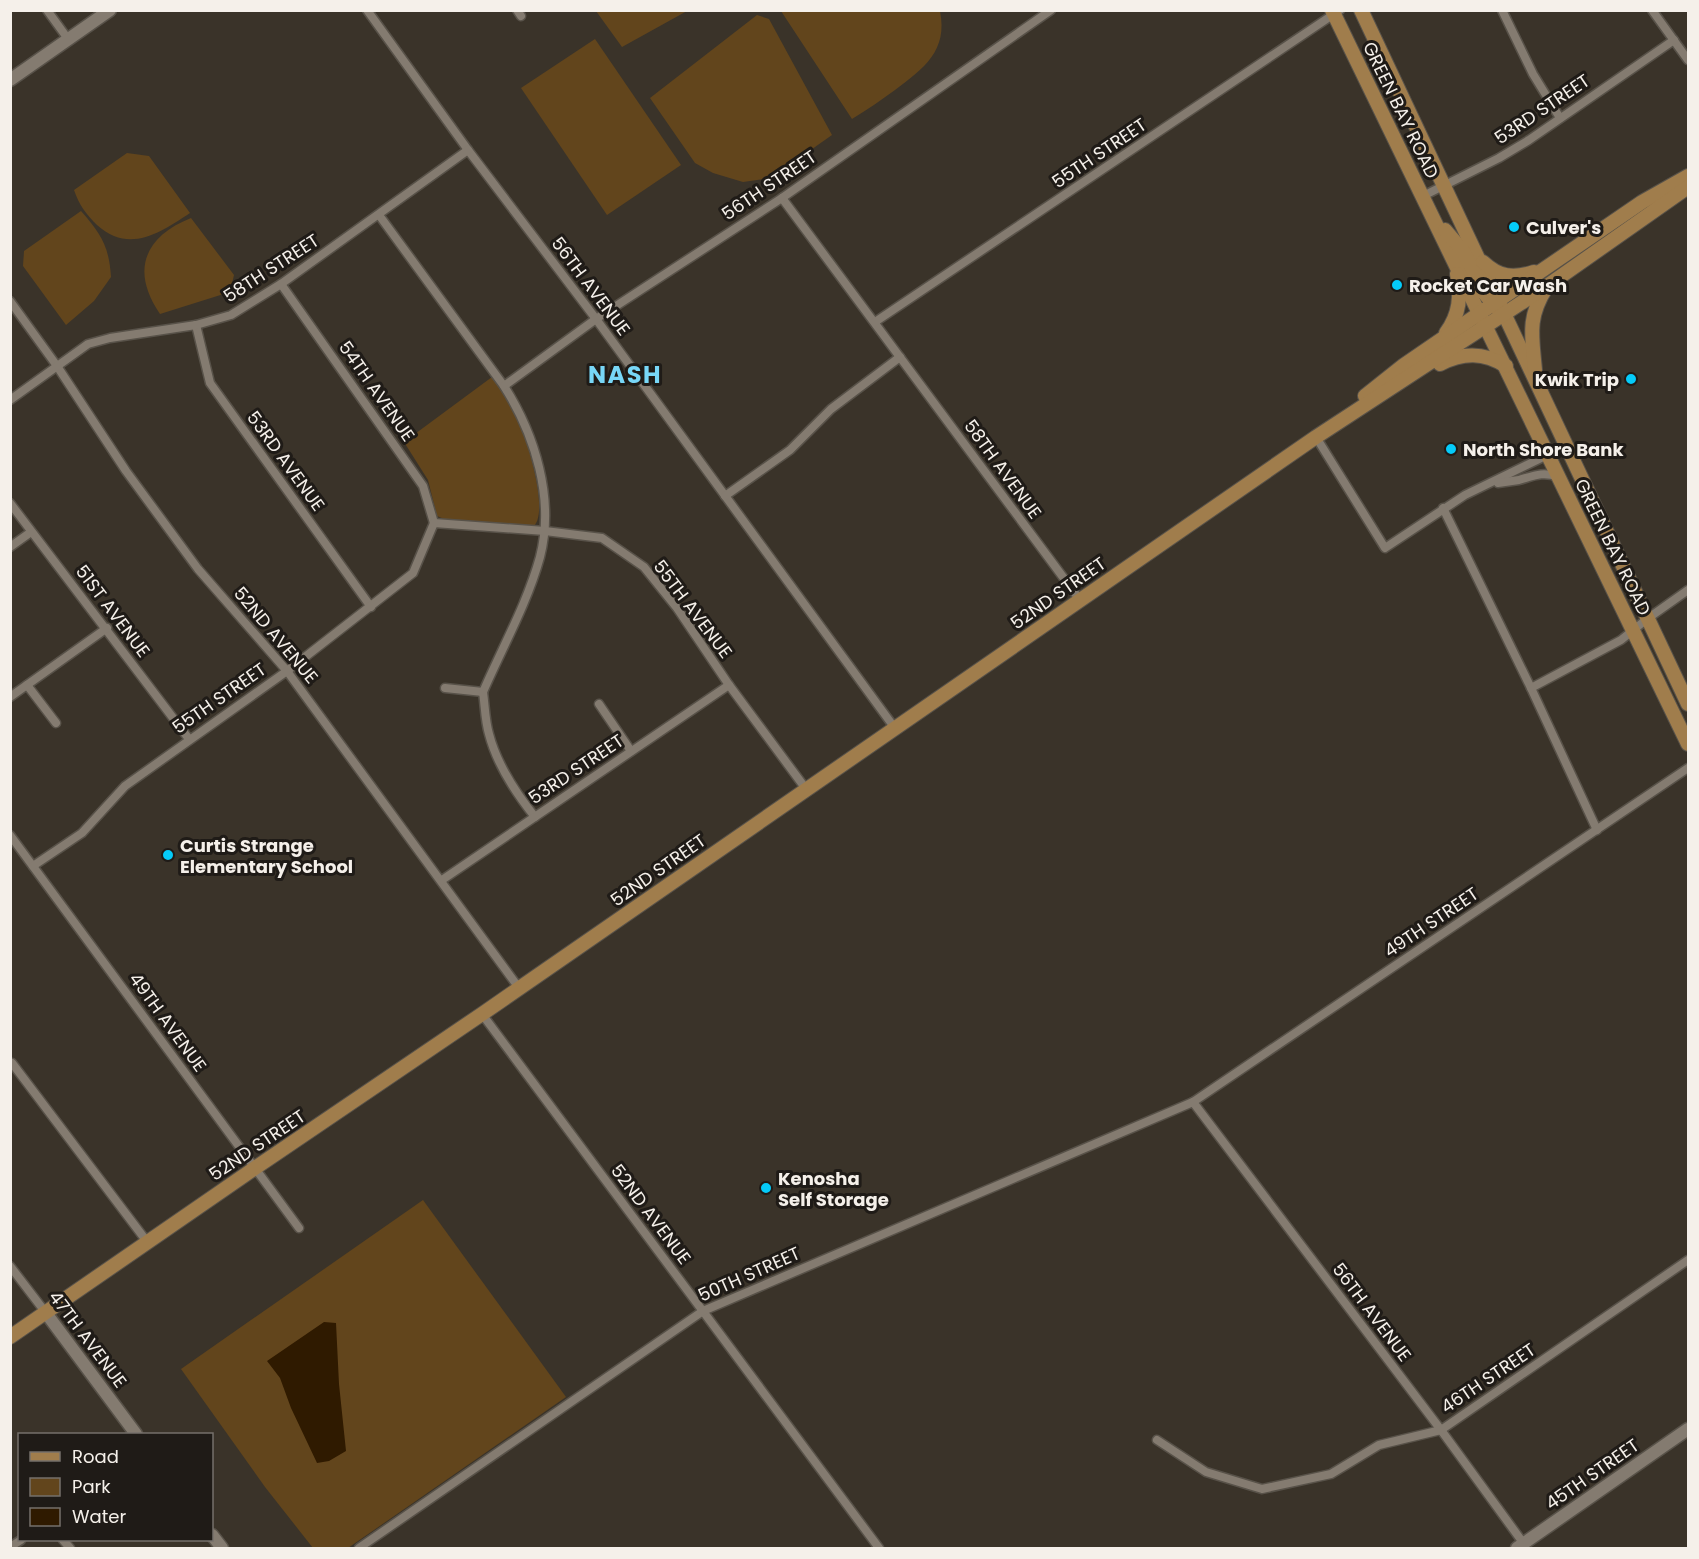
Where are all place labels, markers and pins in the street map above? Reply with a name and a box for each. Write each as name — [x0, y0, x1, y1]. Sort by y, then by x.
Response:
place label: Culver's — [1526, 215, 1601, 240]
marker: Culver's — [1507, 220, 1521, 234]
place label: Rocket Car Wash — [1409, 273, 1567, 298]
marker: Rocket Car Wash — [1390, 278, 1404, 292]
place label: Kwik Trip — [1535, 367, 1619, 392]
marker: Kwik Trip — [1624, 372, 1638, 386]
place label: North Shore Bank — [1463, 437, 1624, 462]
marker: North Shore Bank — [1444, 442, 1458, 456]
place label: Curtis Strange Elementary School — [180, 833, 353, 879]
marker: Curtis Strange Elementary School — [161, 848, 175, 862]
place label: Kenosha Self Storage — [778, 1166, 889, 1212]
marker: Kenosha Self Storage — [759, 1181, 773, 1195]

